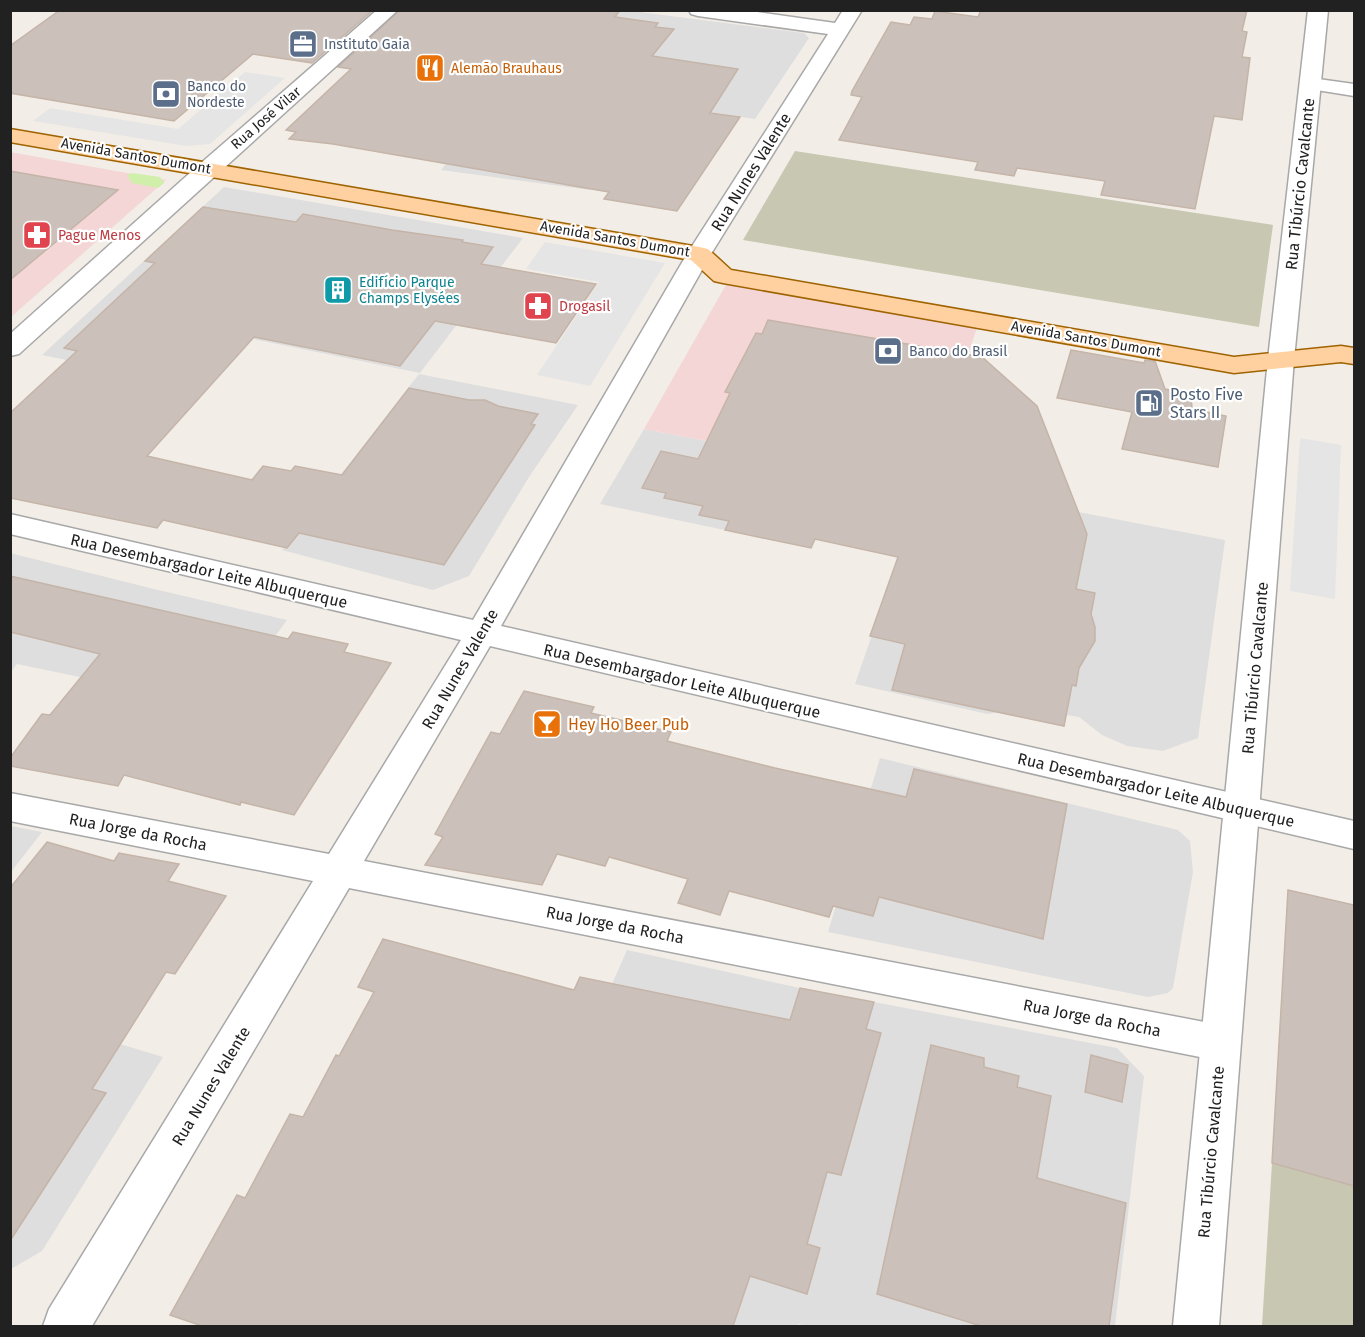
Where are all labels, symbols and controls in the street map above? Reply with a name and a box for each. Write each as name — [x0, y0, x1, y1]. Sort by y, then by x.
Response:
office icon: Instituto Gaia — [287, 28, 319, 60]
place label: Instituto Gaia — [324, 36, 410, 53]
restaurant icon: Alemão Brauhaus — [414, 52, 446, 84]
place label: Alemão Brauhaus — [451, 60, 562, 77]
bank icon: Banco do Nordeste — [150, 78, 182, 110]
place label: Banco do Nordeste — [187, 78, 246, 111]
street label: Rua José Vilar — [228, 83, 305, 153]
street label: Rua Tibúrcio Cavalcante — [1282, 97, 1318, 271]
street label: Rua Nunes Valente — [707, 109, 795, 235]
street label: Avenida Santos Dumont — [60, 134, 213, 178]
street label: Avenida Santos Dumont — [539, 217, 692, 261]
pharmacy icon: Pague Menos — [21, 219, 53, 251]
place label: Pague Menos — [58, 227, 141, 244]
building icon: Edifício Parque Champs Elysées — [322, 274, 354, 306]
place label: Edifício Parque Champs Elysées — [359, 274, 460, 307]
pharmacy icon: Drogasil — [522, 290, 554, 322]
place label: Drogasil — [559, 298, 610, 315]
street label: Avenida Santos Dumont — [1010, 317, 1163, 361]
bank icon: Banco do Brasil — [872, 335, 904, 367]
place label: Banco do Brasil — [909, 343, 1007, 360]
place label: Posto Five Stars II — [1170, 385, 1243, 422]
fuel station icon: Posto Five Stars II — [1133, 387, 1165, 419]
street label: Rua Desembargador Leite Albuquerque — [69, 530, 349, 612]
street label: Rua Tibúrcio Cavalcante — [1238, 581, 1272, 755]
street label: Rua Nunes Valente — [418, 605, 502, 733]
street label: Rua Desembargador Leite Albuquerque — [542, 640, 822, 722]
bar icon: Hey Ho Beer Pub — [531, 708, 563, 740]
place label: Hey Ho Beer Pub — [568, 715, 689, 734]
street label: Rua Desembargador Leite Albuquerque — [1016, 749, 1296, 831]
street label: Rua Jorge da Rocha — [67, 809, 209, 855]
street label: Rua Jorge da Rocha — [544, 902, 686, 948]
street label: Rua Jorge da Rocha — [1021, 995, 1163, 1041]
street label: Rua Nunes Valente — [168, 1023, 254, 1149]
street label: Rua Tibúrcio Cavalcante — [1194, 1065, 1228, 1239]

